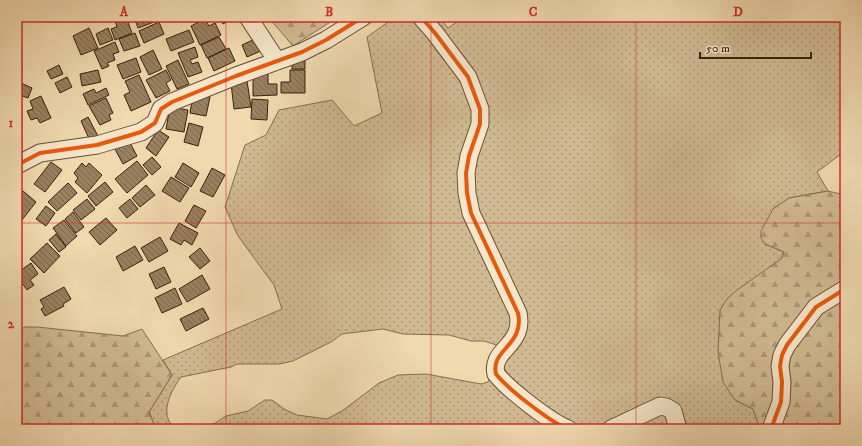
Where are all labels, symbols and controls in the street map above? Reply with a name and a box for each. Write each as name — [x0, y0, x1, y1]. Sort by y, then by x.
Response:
text: A — [119, 4, 129, 20]
text: B — [325, 4, 333, 20]
text: C — [529, 4, 538, 20]
text: D — [733, 4, 743, 20]
scale bar — [700, 34, 811, 60]
text: 50 m — [706, 41, 730, 56]
text: 1 — [9, 115, 14, 131]
text: 2 — [8, 316, 15, 332]

